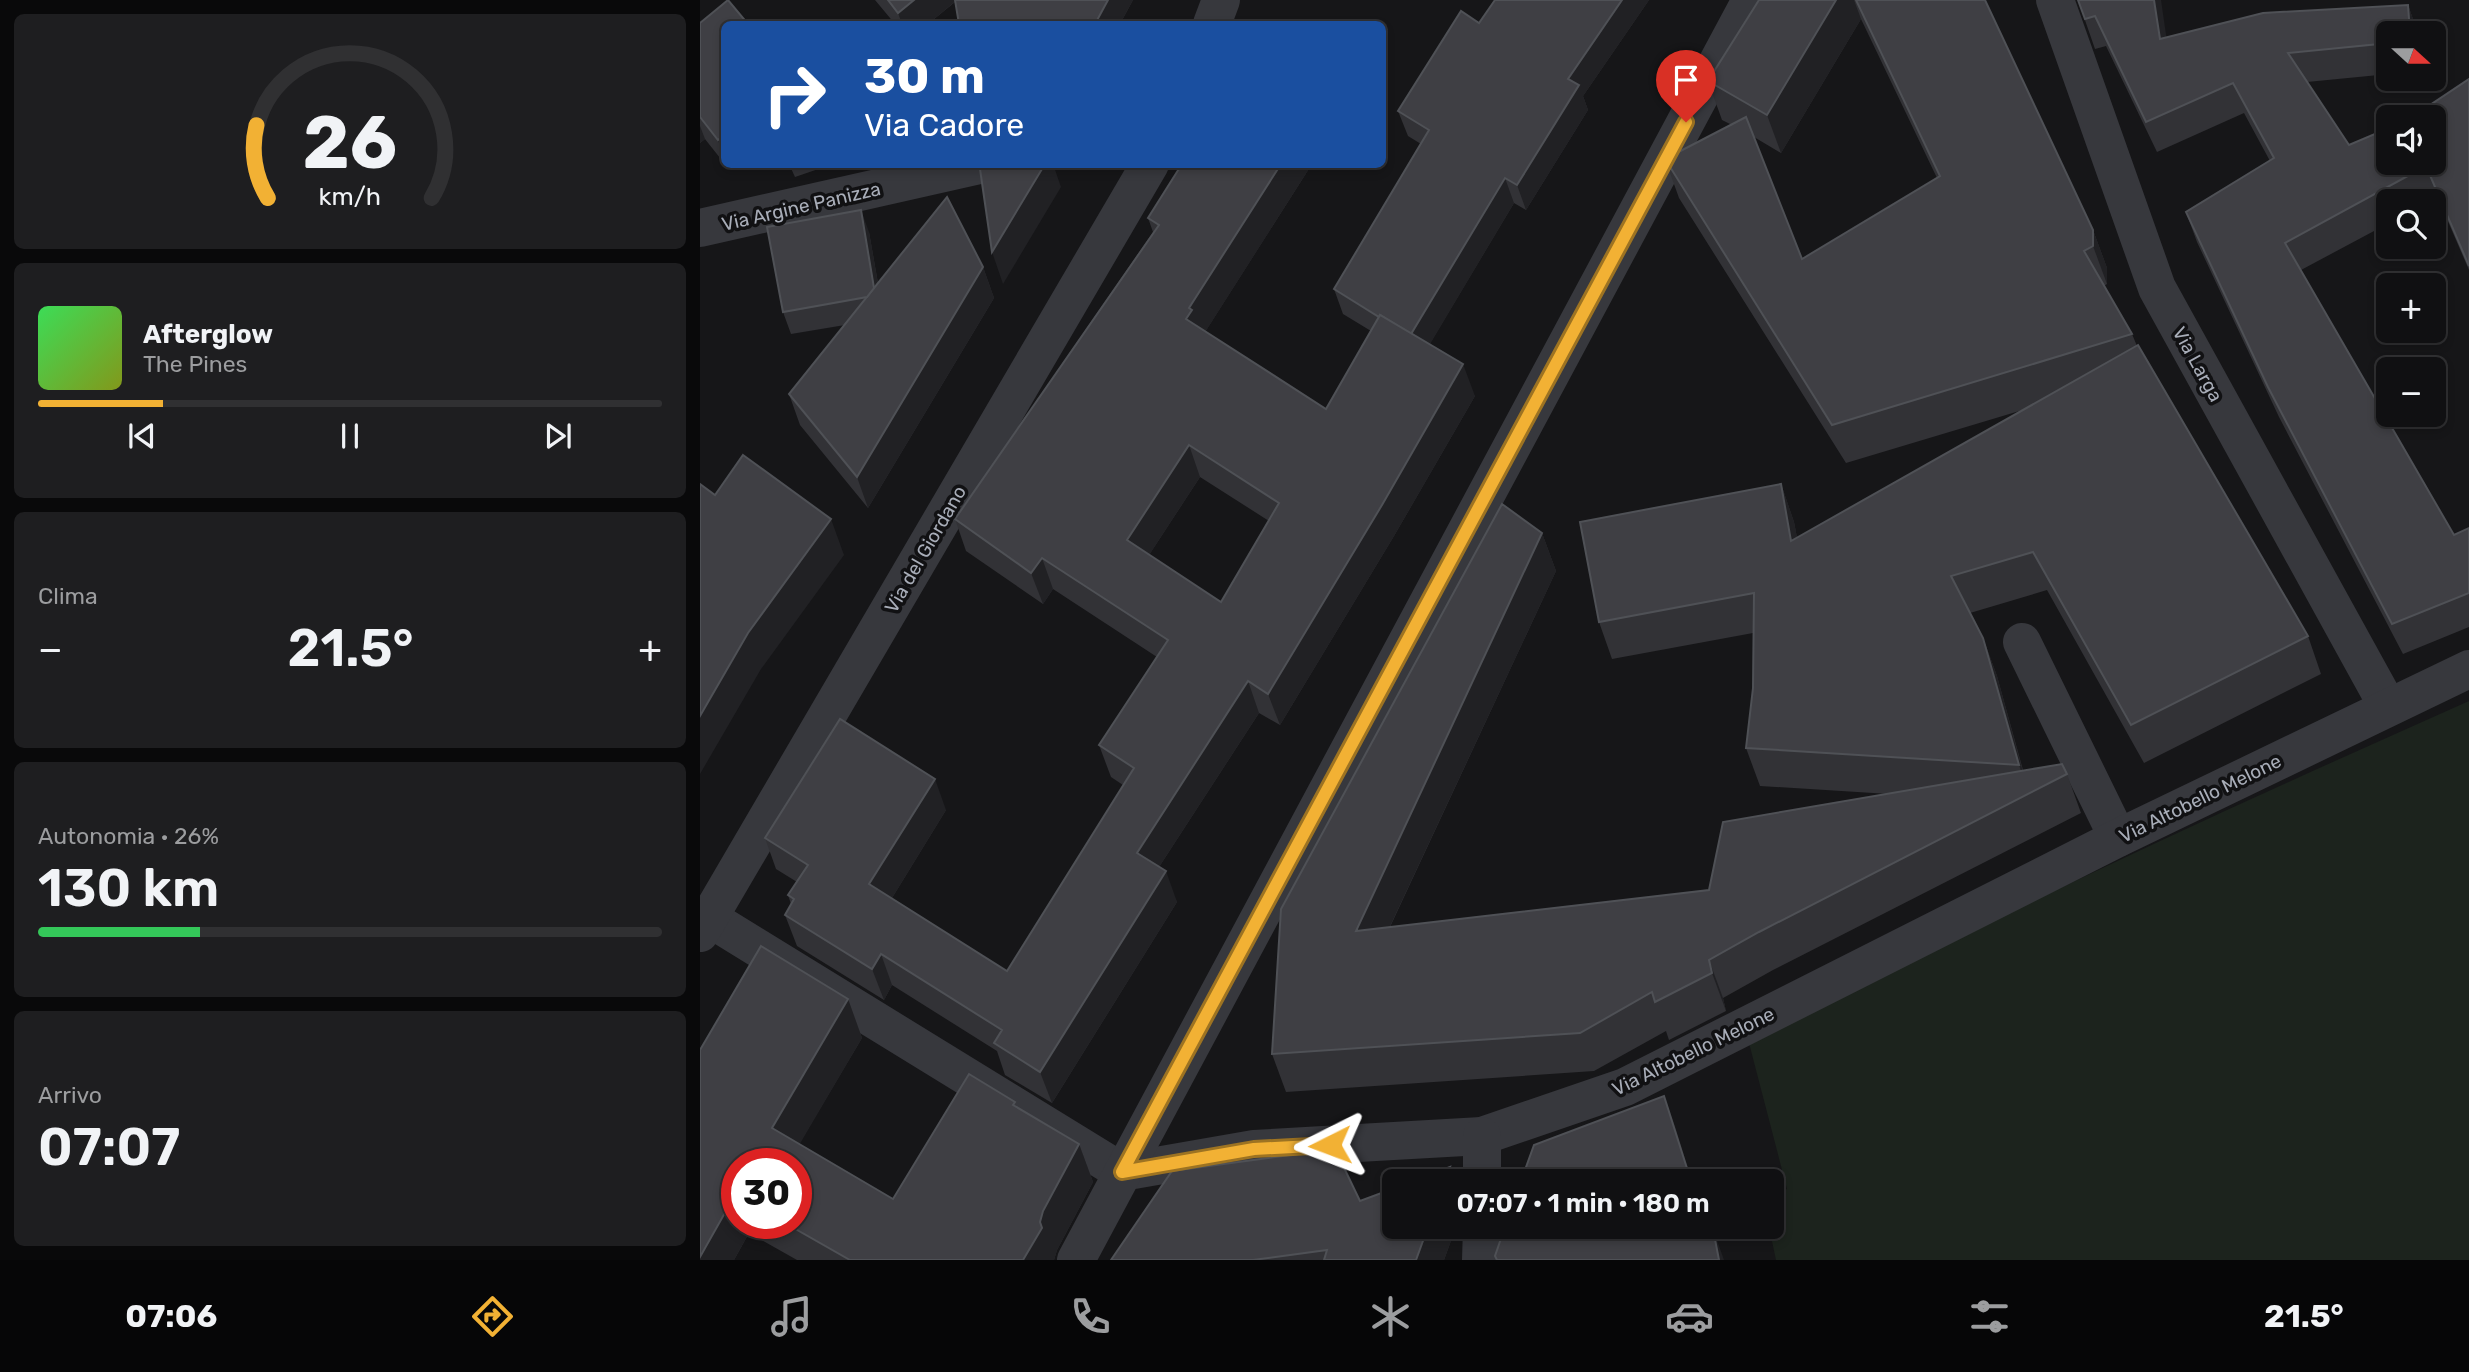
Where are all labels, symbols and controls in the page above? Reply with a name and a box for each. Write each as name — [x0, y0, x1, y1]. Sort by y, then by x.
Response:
north arrow — [2376, 21, 2446, 91]
map controls — [2376, 21, 2446, 427]
text: 30 m — [864, 47, 985, 105]
icon: right — [749, 49, 840, 140]
pin — [1656, 50, 1716, 122]
icon: arrive — [1667, 61, 1705, 99]
text: 26 — [303, 100, 397, 186]
button: sound — [2376, 105, 2446, 175]
text: Via Cadore — [864, 106, 1024, 144]
street label: Via Argine Panizza — [719, 177, 883, 236]
text: km/h — [319, 181, 381, 210]
button: search — [2376, 189, 2446, 259]
button: + — [2376, 273, 2446, 343]
text: Afterglow — [143, 319, 273, 350]
street label: Via Larga — [2168, 323, 2228, 406]
text: The Pines — [143, 350, 247, 378]
button: − — [2376, 357, 2446, 427]
icon: previous — [123, 417, 161, 455]
icon: pause — [331, 417, 369, 455]
icon: next — [539, 417, 577, 455]
street label: Via del Giordano — [880, 482, 971, 617]
text: Clima — [38, 582, 98, 610]
text: 21.5° — [287, 617, 414, 679]
text: − — [38, 626, 63, 672]
text: + — [638, 626, 662, 672]
street label: Via Altobello Melone — [2115, 749, 2285, 848]
text: Autonomia · 26% — [38, 822, 219, 850]
text: 130 km — [38, 857, 219, 919]
street label: Via Altobello Melone — [1608, 1002, 1778, 1101]
text: Arrivo — [38, 1081, 102, 1109]
position arrow — [1293, 1108, 1367, 1182]
text: 07:07 — [38, 1116, 180, 1178]
speed limit sign: 30 — [721, 1148, 812, 1239]
text: 07:07 · 1 min · 180 m — [1456, 1188, 1710, 1219]
icon: directions — [468, 1292, 517, 1341]
icon: music — [767, 1292, 816, 1341]
icon: phone — [1066, 1292, 1115, 1341]
icon: climate — [1366, 1292, 1415, 1341]
icon: car — [1665, 1292, 1714, 1341]
icon: filters — [1965, 1292, 2014, 1341]
text: 07:06 — [125, 1297, 217, 1335]
text: 21.5° — [2264, 1297, 2344, 1335]

